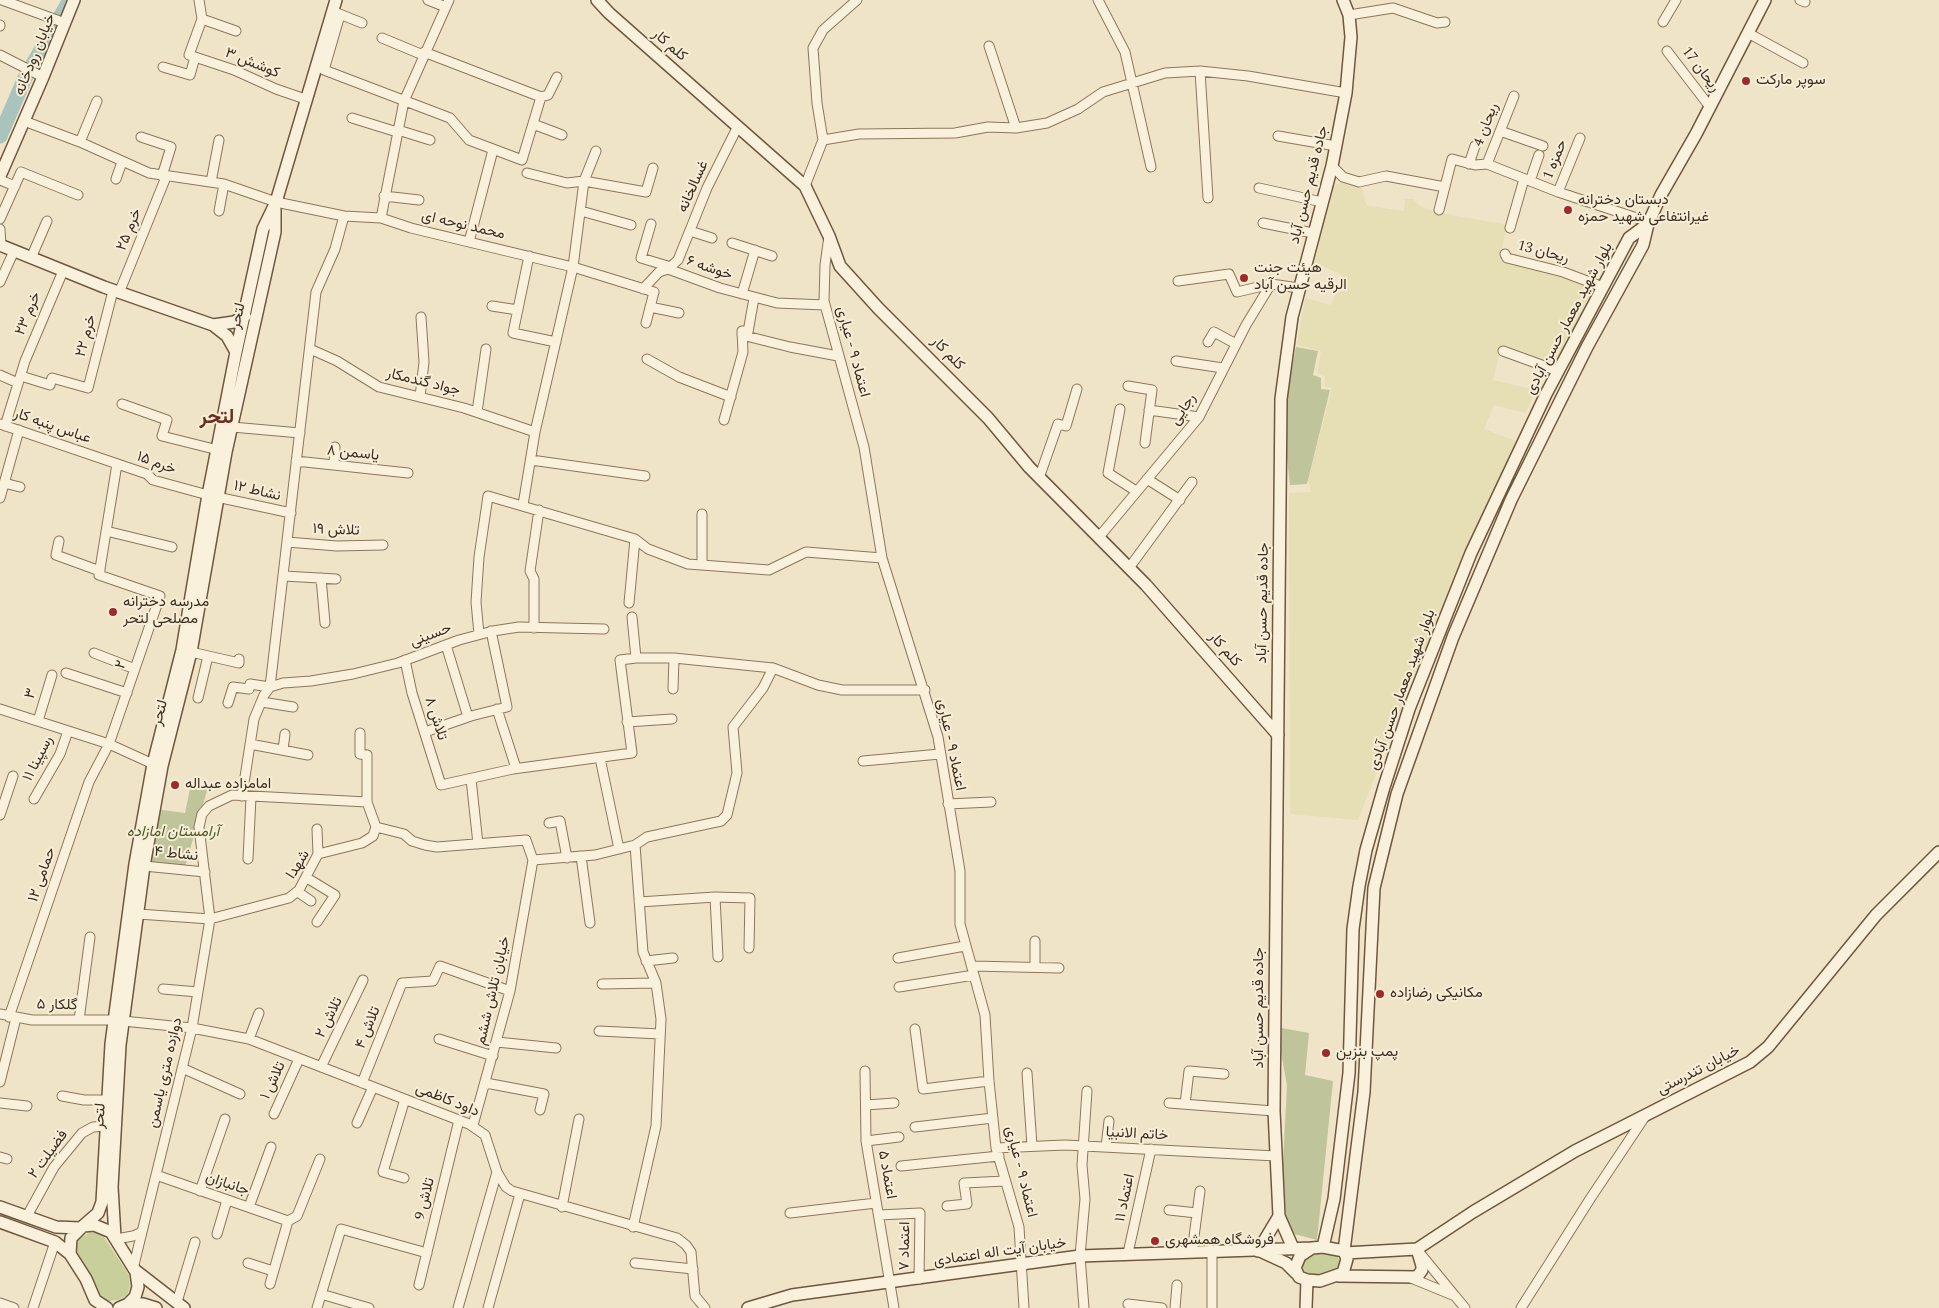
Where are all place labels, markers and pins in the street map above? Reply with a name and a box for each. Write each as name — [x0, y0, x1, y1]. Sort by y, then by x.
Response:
place label: سوپر مارکت — [1756, 72, 1825, 90]
marker: سوپر مارکت — [1740, 75, 1752, 87]
place label: دبستان دخترانه غیرانتفاعی شهید حمزه — [1578, 192, 1709, 227]
marker: دبستان دخترانه غیرانتفاعی شهید حمزه — [1562, 204, 1574, 216]
place label: هیئت جنت الرقیه حسن آباد — [1254, 260, 1347, 295]
marker: هیئت جنت الرقیه حسن آباد — [1238, 272, 1250, 284]
place label: مدرسه دخترانه مصلحی لتحر — [123, 594, 209, 629]
marker: مدرسه دخترانه مصلحی لتحر — [107, 606, 119, 618]
place label: امامزاده عبداله — [185, 776, 271, 794]
marker: امامزاده عبداله — [169, 779, 181, 791]
place label: مکانیکی رضازاده — [1390, 985, 1483, 1003]
marker: مکانیکی رضازاده — [1374, 988, 1386, 1000]
place label: پمپ بنزین — [1336, 1044, 1398, 1062]
marker: پمپ بنزین — [1320, 1047, 1332, 1059]
place label: فروشگاه همشهری — [1165, 1232, 1274, 1250]
marker: فروشگاه همشهری — [1149, 1235, 1161, 1247]

